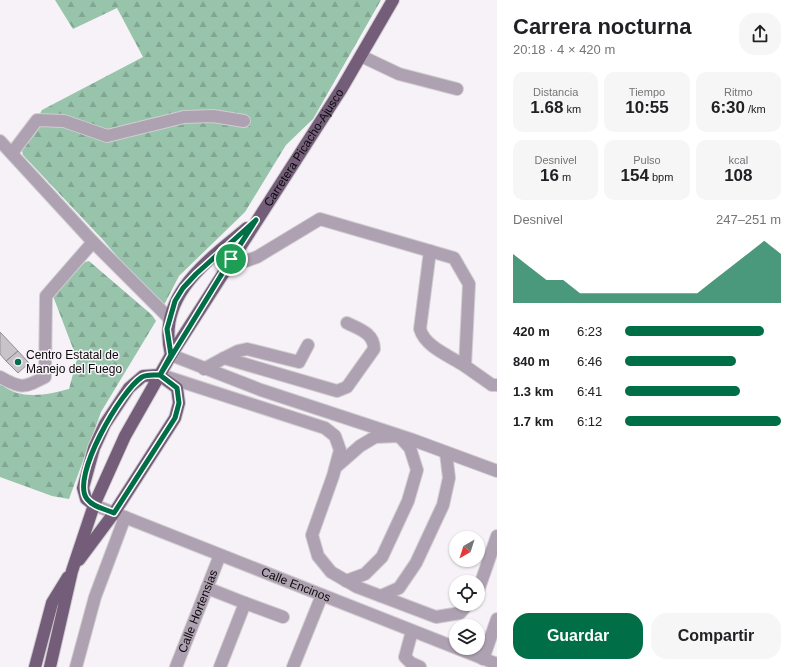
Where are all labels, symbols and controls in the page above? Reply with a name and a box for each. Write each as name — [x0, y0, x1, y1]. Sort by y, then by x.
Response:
button: share — [739, 13, 781, 55]
text: Carrera nocturna — [513, 14, 692, 39]
text: 20:18 · 4 × 420 m — [513, 42, 615, 57]
street label: Carretera Picacho-Ajusco — [261, 86, 347, 209]
text: Distancia — [533, 86, 578, 98]
text: Tiempo — [629, 86, 665, 98]
text: Ritmo — [724, 86, 753, 98]
text: 1.68 — [530, 98, 563, 117]
text: 10:55 — [625, 98, 669, 117]
text: 6:30 — [711, 98, 745, 117]
text: km — [563, 103, 581, 115]
text: /km — [745, 103, 766, 115]
text: Desnivel — [535, 154, 577, 166]
text: Pulso — [633, 154, 661, 166]
text: kcal — [729, 154, 748, 166]
text: 16 — [540, 166, 559, 185]
text: 154 — [621, 166, 649, 185]
text: 108 — [724, 166, 753, 185]
text: m — [559, 171, 571, 183]
text: bpm — [649, 171, 673, 183]
text: Desnivel — [513, 212, 563, 227]
text: 247–251 m — [716, 212, 781, 227]
pin — [214, 242, 248, 276]
icon: arrive — [220, 248, 242, 270]
text: 420 m — [513, 324, 550, 339]
text: 6:23 — [577, 324, 602, 339]
place label: Centro Estatal de Manejo del Fuego — [26, 348, 122, 376]
text: 840 m — [513, 354, 550, 369]
text: 6:46 — [577, 354, 602, 369]
marker: Centro Estatal de Manejo del Fuego — [13, 357, 23, 367]
text: 1.3 km — [513, 384, 553, 399]
text: 6:41 — [577, 384, 602, 399]
text: 1.7 km — [513, 414, 553, 429]
text: 6:12 — [577, 414, 602, 429]
north arrow — [449, 531, 485, 567]
map controls — [449, 531, 485, 655]
street label: Calle Encinos — [259, 565, 333, 605]
street label: Calle Hortensias — [175, 568, 221, 655]
button: locate — [449, 575, 485, 611]
button: Guardar — [513, 613, 643, 659]
button: Compartir — [651, 613, 781, 659]
button: layers — [449, 619, 485, 655]

